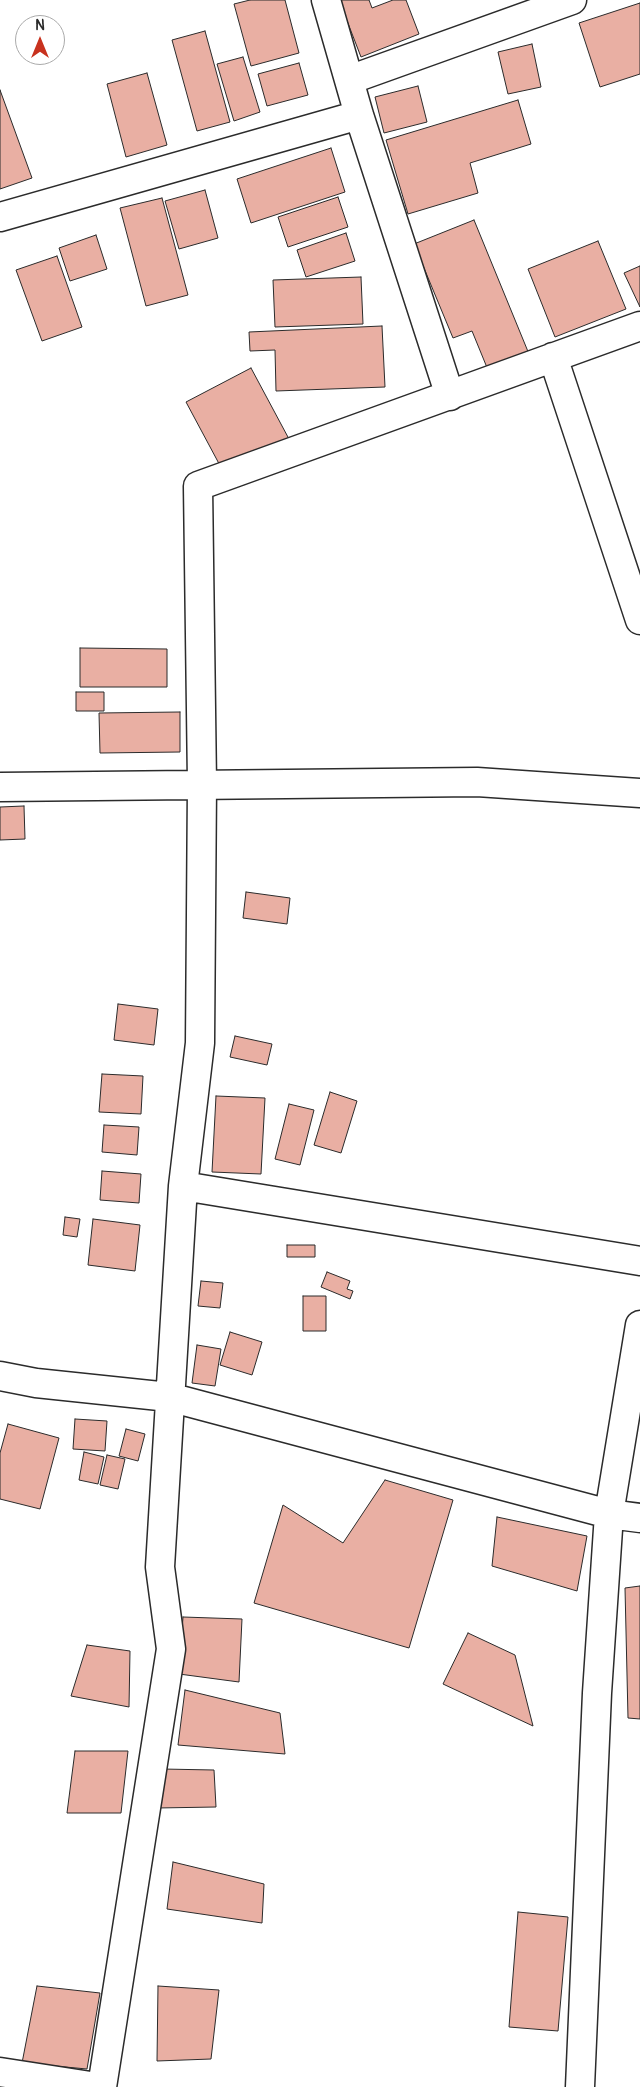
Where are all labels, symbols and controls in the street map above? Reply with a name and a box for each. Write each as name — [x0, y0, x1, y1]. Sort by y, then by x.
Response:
north arrow — [15, 15, 65, 65]
text: N — [35, 17, 45, 34]

